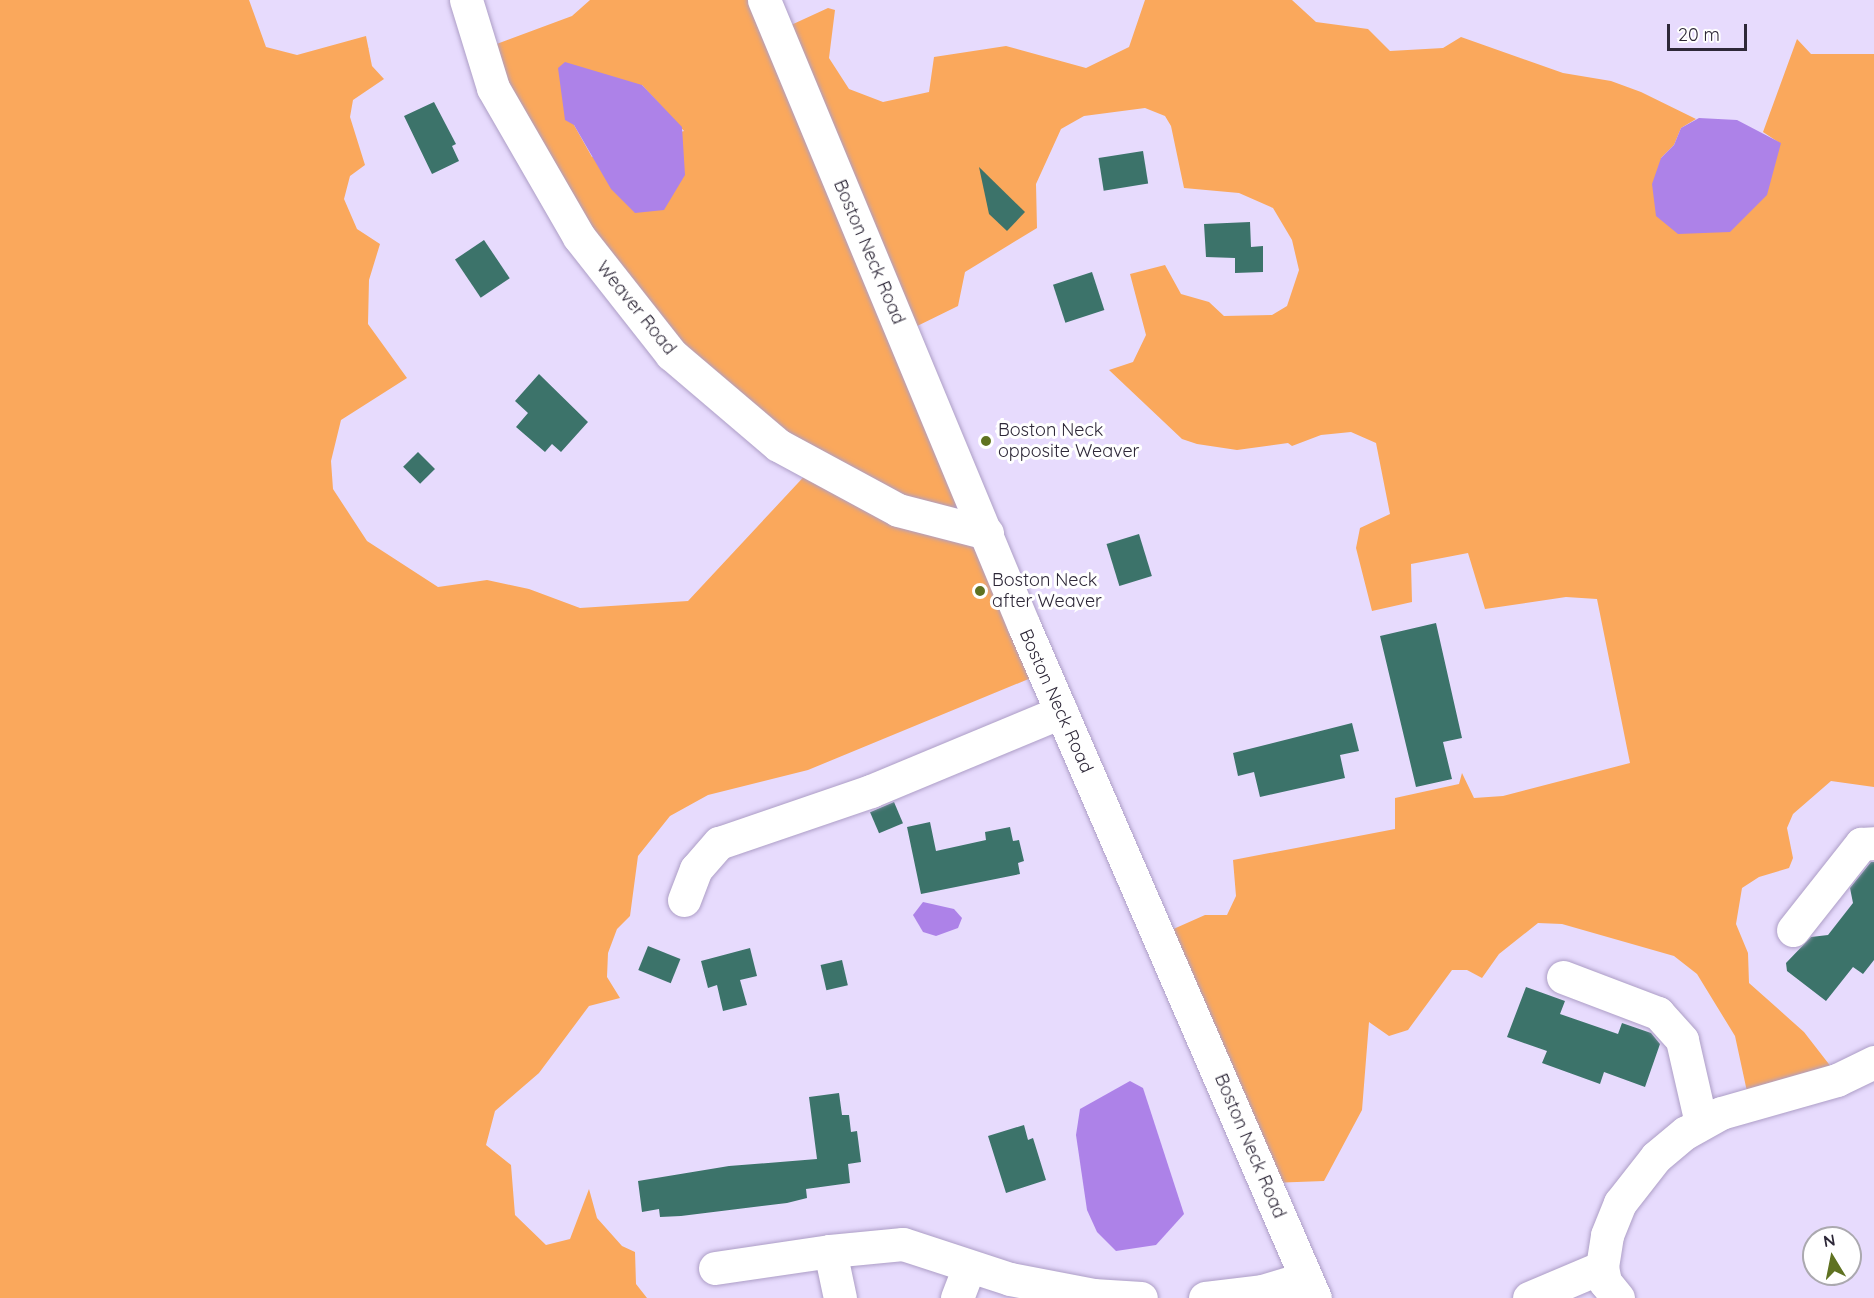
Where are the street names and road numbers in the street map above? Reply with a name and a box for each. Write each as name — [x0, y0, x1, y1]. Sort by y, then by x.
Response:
street label: Boston Neck Road — [829, 176, 909, 328]
street label: Weaver Road — [592, 257, 680, 359]
street label: Boston Neck Road — [1015, 626, 1097, 776]
street label: Boston Neck Road — [1210, 1070, 1290, 1222]

